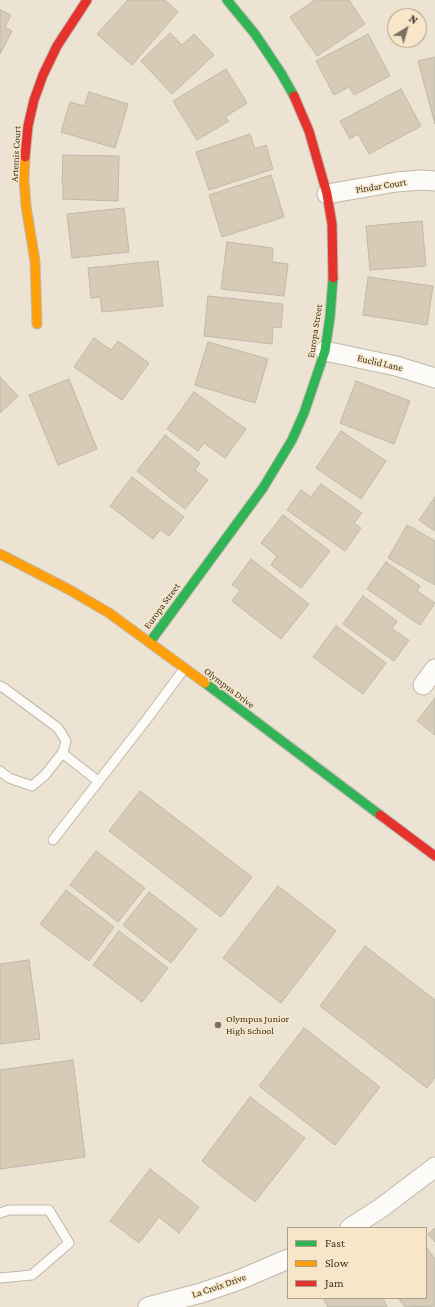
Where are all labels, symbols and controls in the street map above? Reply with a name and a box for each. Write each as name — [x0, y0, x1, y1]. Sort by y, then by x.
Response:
north arrow — [387, 8, 427, 48]
text: N — [407, 12, 420, 26]
street label: Artemis Court — [9, 126, 23, 182]
street label: Pindar Court — [355, 176, 407, 196]
street label: Europa Street — [305, 303, 325, 359]
street label: Euclid Lane — [356, 352, 404, 374]
street label: Europa Street — [141, 581, 183, 631]
street label: Olympus Drive — [201, 665, 257, 711]
place label: Olympus Junior High School — [226, 1013, 289, 1036]
marker: Olympus Junior High School — [213, 1020, 223, 1030]
legend — [287, 1227, 427, 1299]
text: Fast — [325, 1236, 345, 1250]
text: Slow — [325, 1256, 349, 1270]
street label: La Croix Drive — [190, 1271, 248, 1301]
text: Jam — [325, 1276, 344, 1290]

